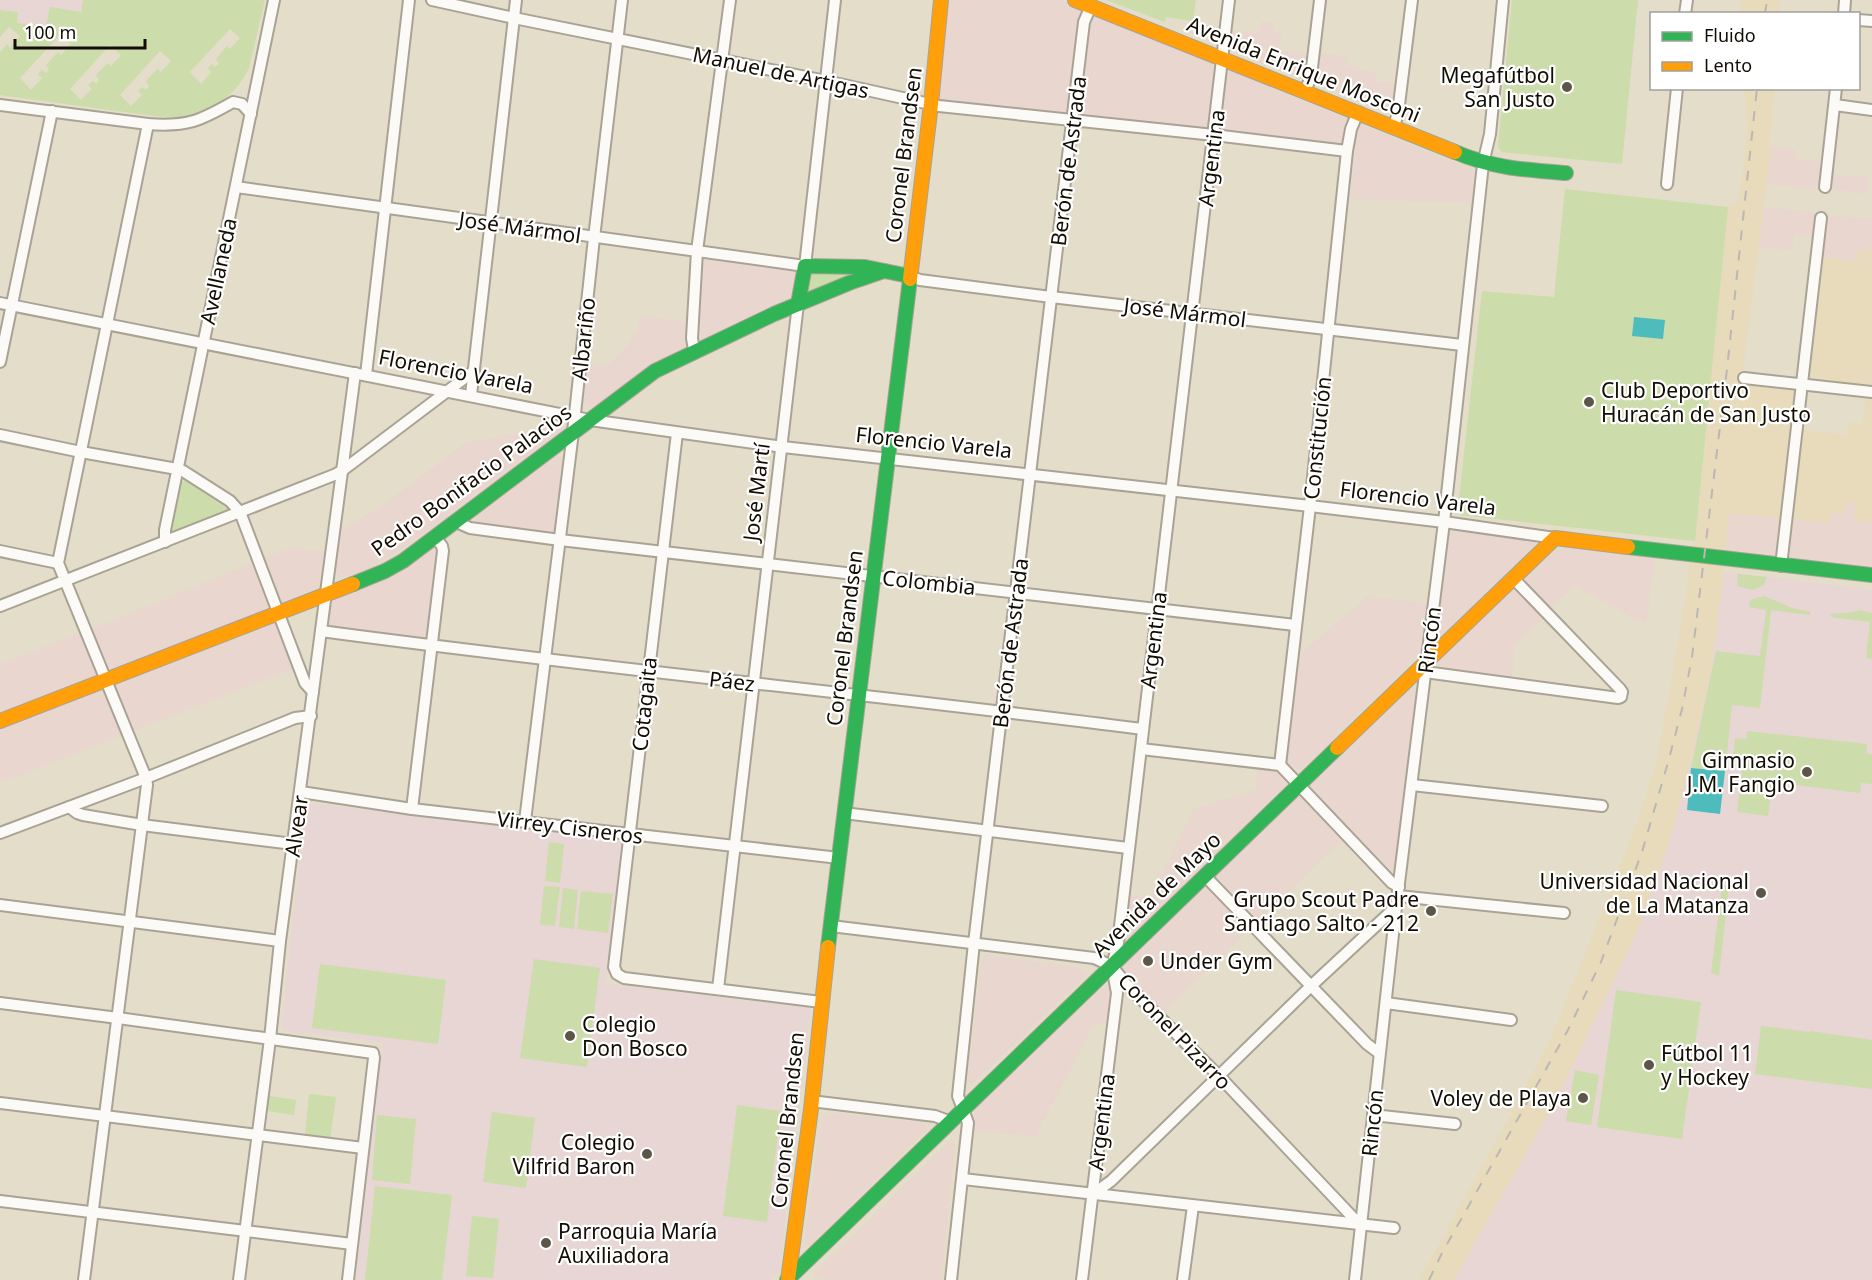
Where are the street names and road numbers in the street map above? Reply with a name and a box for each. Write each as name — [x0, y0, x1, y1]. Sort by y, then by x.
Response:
street label: Avenida Enrique Mosconi — [1183, 9, 1425, 129]
street label: Manuel de Artigas — [690, 40, 872, 104]
street label: Coronel Brandsen — [878, 65, 928, 245]
street label: Berón de Astrada — [1044, 74, 1092, 248]
street label: Argentina — [1191, 108, 1231, 208]
street label: José Mármol — [455, 204, 583, 249]
street label: Avellaneda — [193, 215, 243, 327]
street label: José Mármol — [1120, 290, 1248, 333]
street label: Albariño — [565, 296, 601, 382]
street label: Florencio Varela — [376, 342, 536, 400]
street label: Constitución — [1297, 375, 1337, 501]
street label: Pedro Bonifacio Palacios — [365, 398, 577, 562]
street label: Florencio Varela — [854, 420, 1014, 464]
street label: José Martí — [736, 441, 776, 544]
street label: Florencio Varela — [1338, 475, 1498, 521]
street label: Coronel Brandsen — [819, 548, 869, 728]
street label: Berón de Astrada — [986, 556, 1034, 730]
street label: Colombia — [881, 563, 977, 601]
street label: Argentina — [1133, 590, 1173, 690]
street label: Rincón — [1411, 605, 1447, 675]
street label: Cotagaita — [625, 655, 663, 753]
street label: Páez — [707, 664, 757, 698]
street label: Alvear — [278, 793, 314, 859]
street label: Virrey Cisneros — [495, 804, 645, 850]
street label: Avenida de Mayo — [1086, 825, 1226, 963]
street label: Coronel Pizarro — [1112, 967, 1238, 1095]
street label: Coronel Brandsen — [764, 1030, 810, 1210]
street label: Argentina — [1081, 1072, 1121, 1172]
street label: Rincón — [1355, 1088, 1389, 1158]

